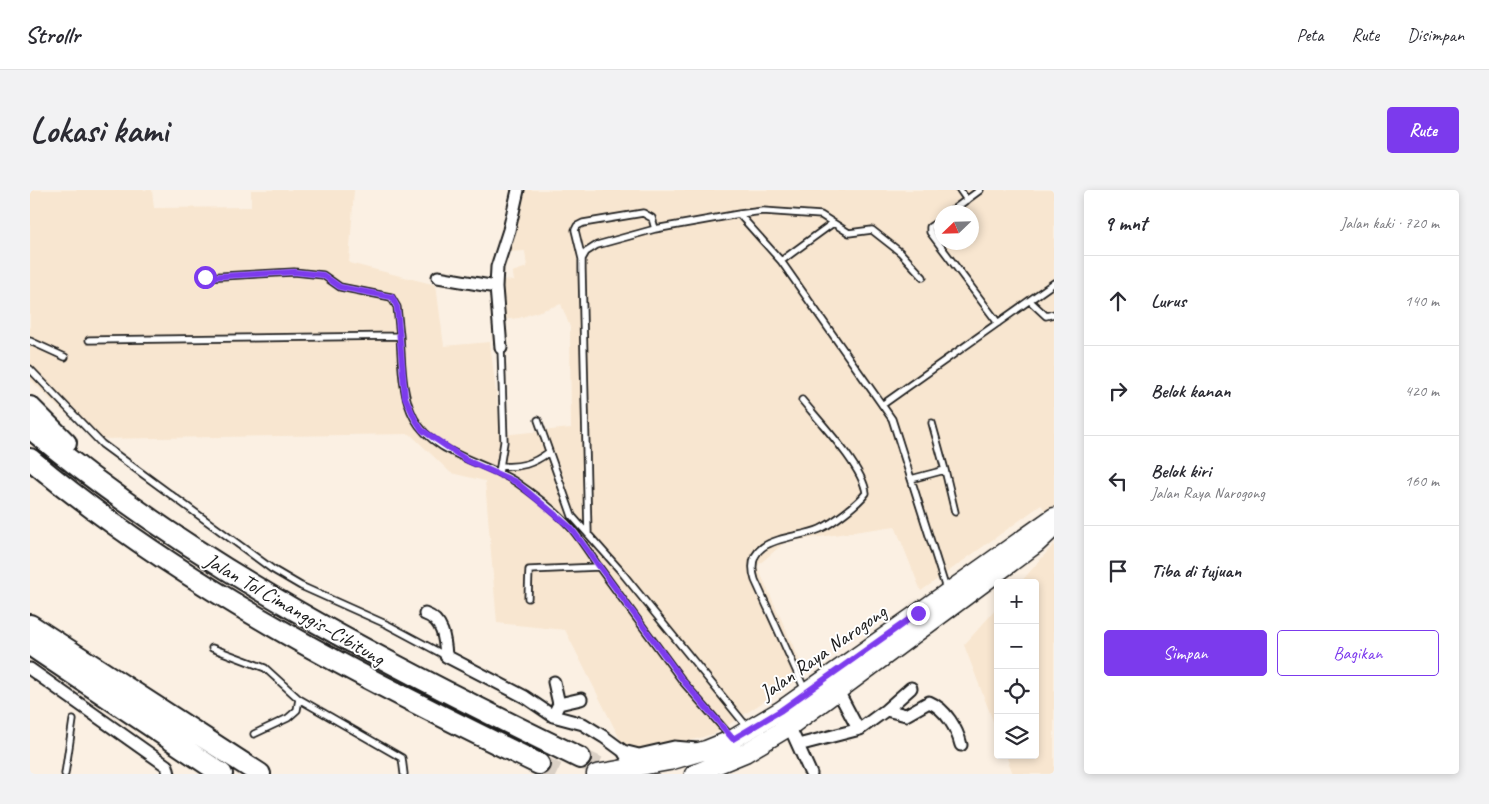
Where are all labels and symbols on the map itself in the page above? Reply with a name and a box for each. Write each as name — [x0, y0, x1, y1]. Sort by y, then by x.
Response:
north arrow — [934, 205, 979, 250]
route start — [194, 266, 217, 289]
street label: Jalan Tol Cimanggis–Cibitung — [200, 546, 391, 672]
street label: Jalan Raya Narogong — [754, 598, 893, 706]
route end — [907, 602, 930, 625]

